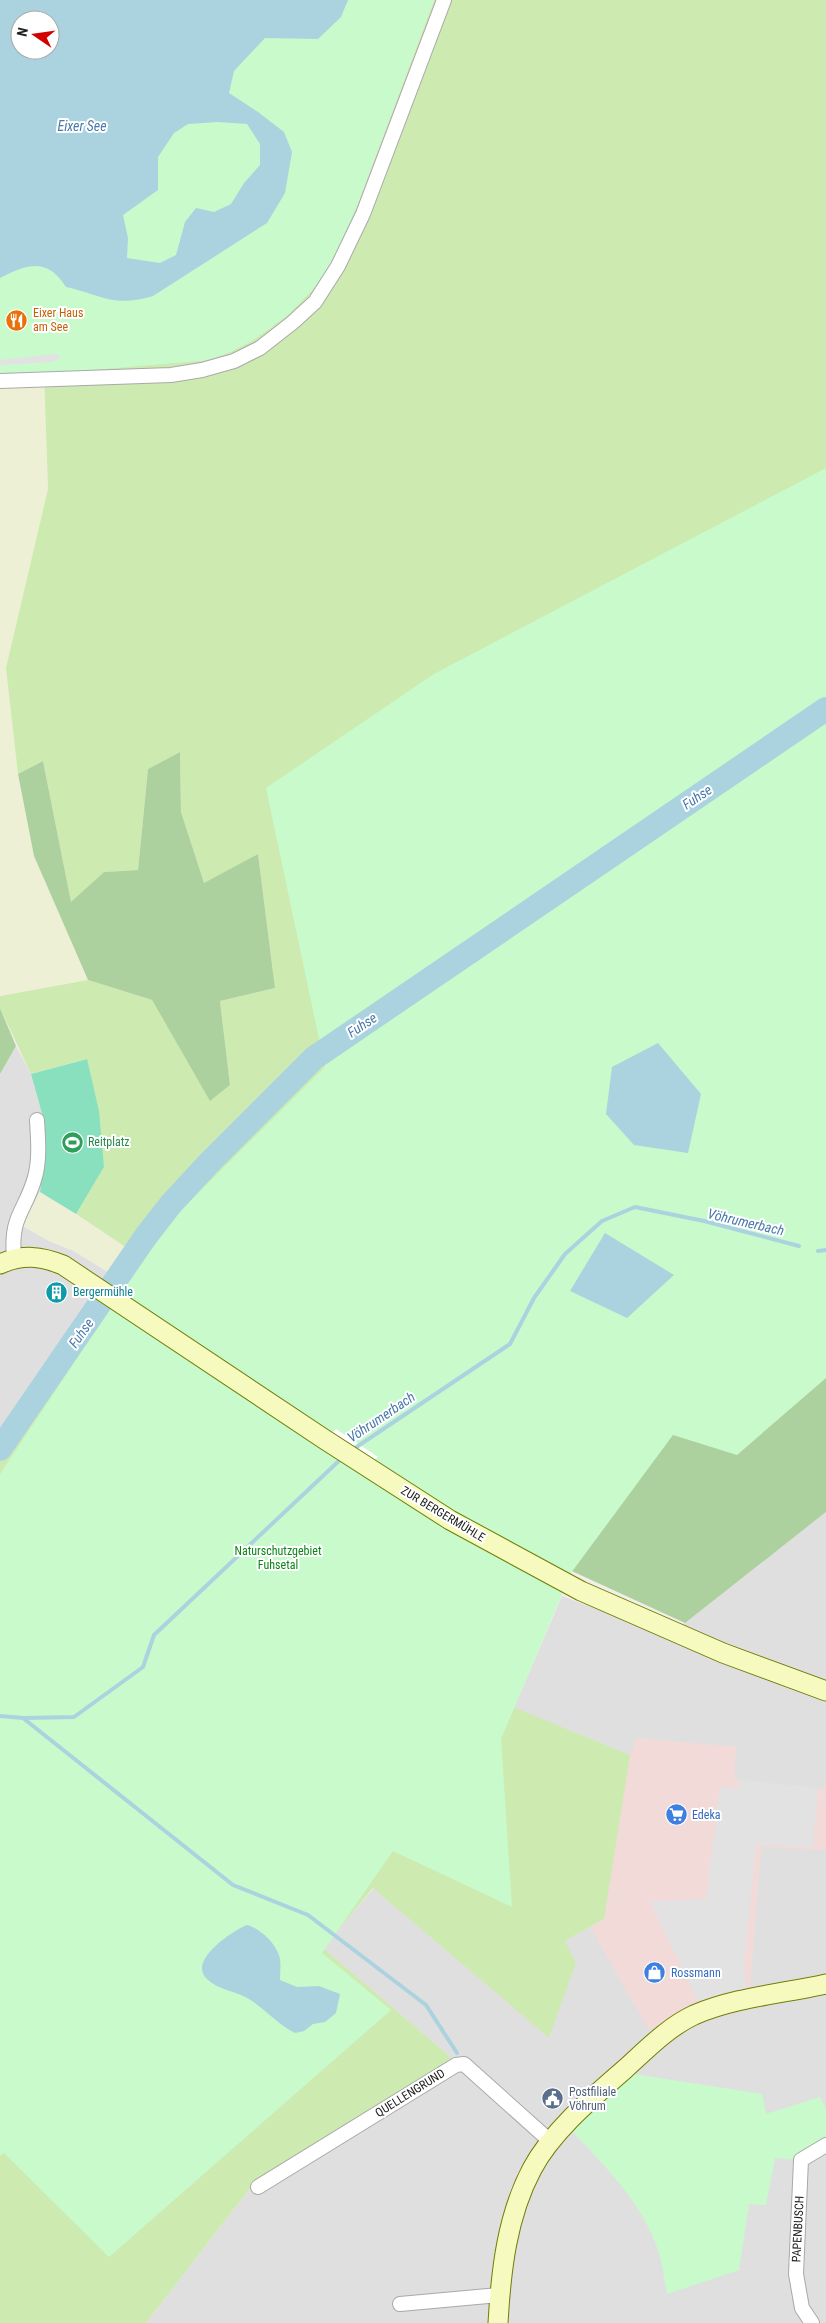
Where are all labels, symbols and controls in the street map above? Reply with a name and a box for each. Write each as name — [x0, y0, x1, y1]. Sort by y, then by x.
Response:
north arrow — [10, 10, 60, 60]
text: N — [14, 26, 31, 38]
water label: Eixer See — [57, 118, 107, 134]
place label: Eixer Haus am See — [33, 306, 83, 334]
restaurant icon: Eixer Haus am See — [5, 308, 29, 332]
water label: Fuhse — [679, 781, 715, 813]
water label: Fuhse — [344, 1009, 380, 1041]
sports icon: Reitplatz — [60, 1130, 84, 1154]
place label: Reitplatz — [88, 1135, 130, 1149]
water label: Vöhrumerbach — [706, 1205, 786, 1239]
building icon: Bergermühle — [45, 1280, 69, 1304]
place label: Bergermühle — [73, 1285, 133, 1299]
water label: Fuhse — [65, 1315, 97, 1351]
water label: Vöhrumerbach — [344, 1389, 418, 1445]
street label: ZUR BERGERMÜHLE — [399, 1483, 488, 1545]
park label: Naturschutzgebiet Fuhsetal — [235, 1544, 322, 1572]
supermarket icon: Edeka — [664, 1803, 688, 1827]
place label: Edeka — [692, 1808, 721, 1822]
shop icon: Rossmann — [643, 1961, 667, 1985]
place label: Rossmann — [671, 1966, 721, 1980]
street label: QUELLENGRUND — [373, 2066, 447, 2120]
place label: Postfiliale Vöhrum — [569, 2085, 617, 2113]
public building icon: Postfiliale Vöhrum — [541, 2087, 565, 2111]
street label: PAPENBUSCH — [789, 2195, 807, 2263]

